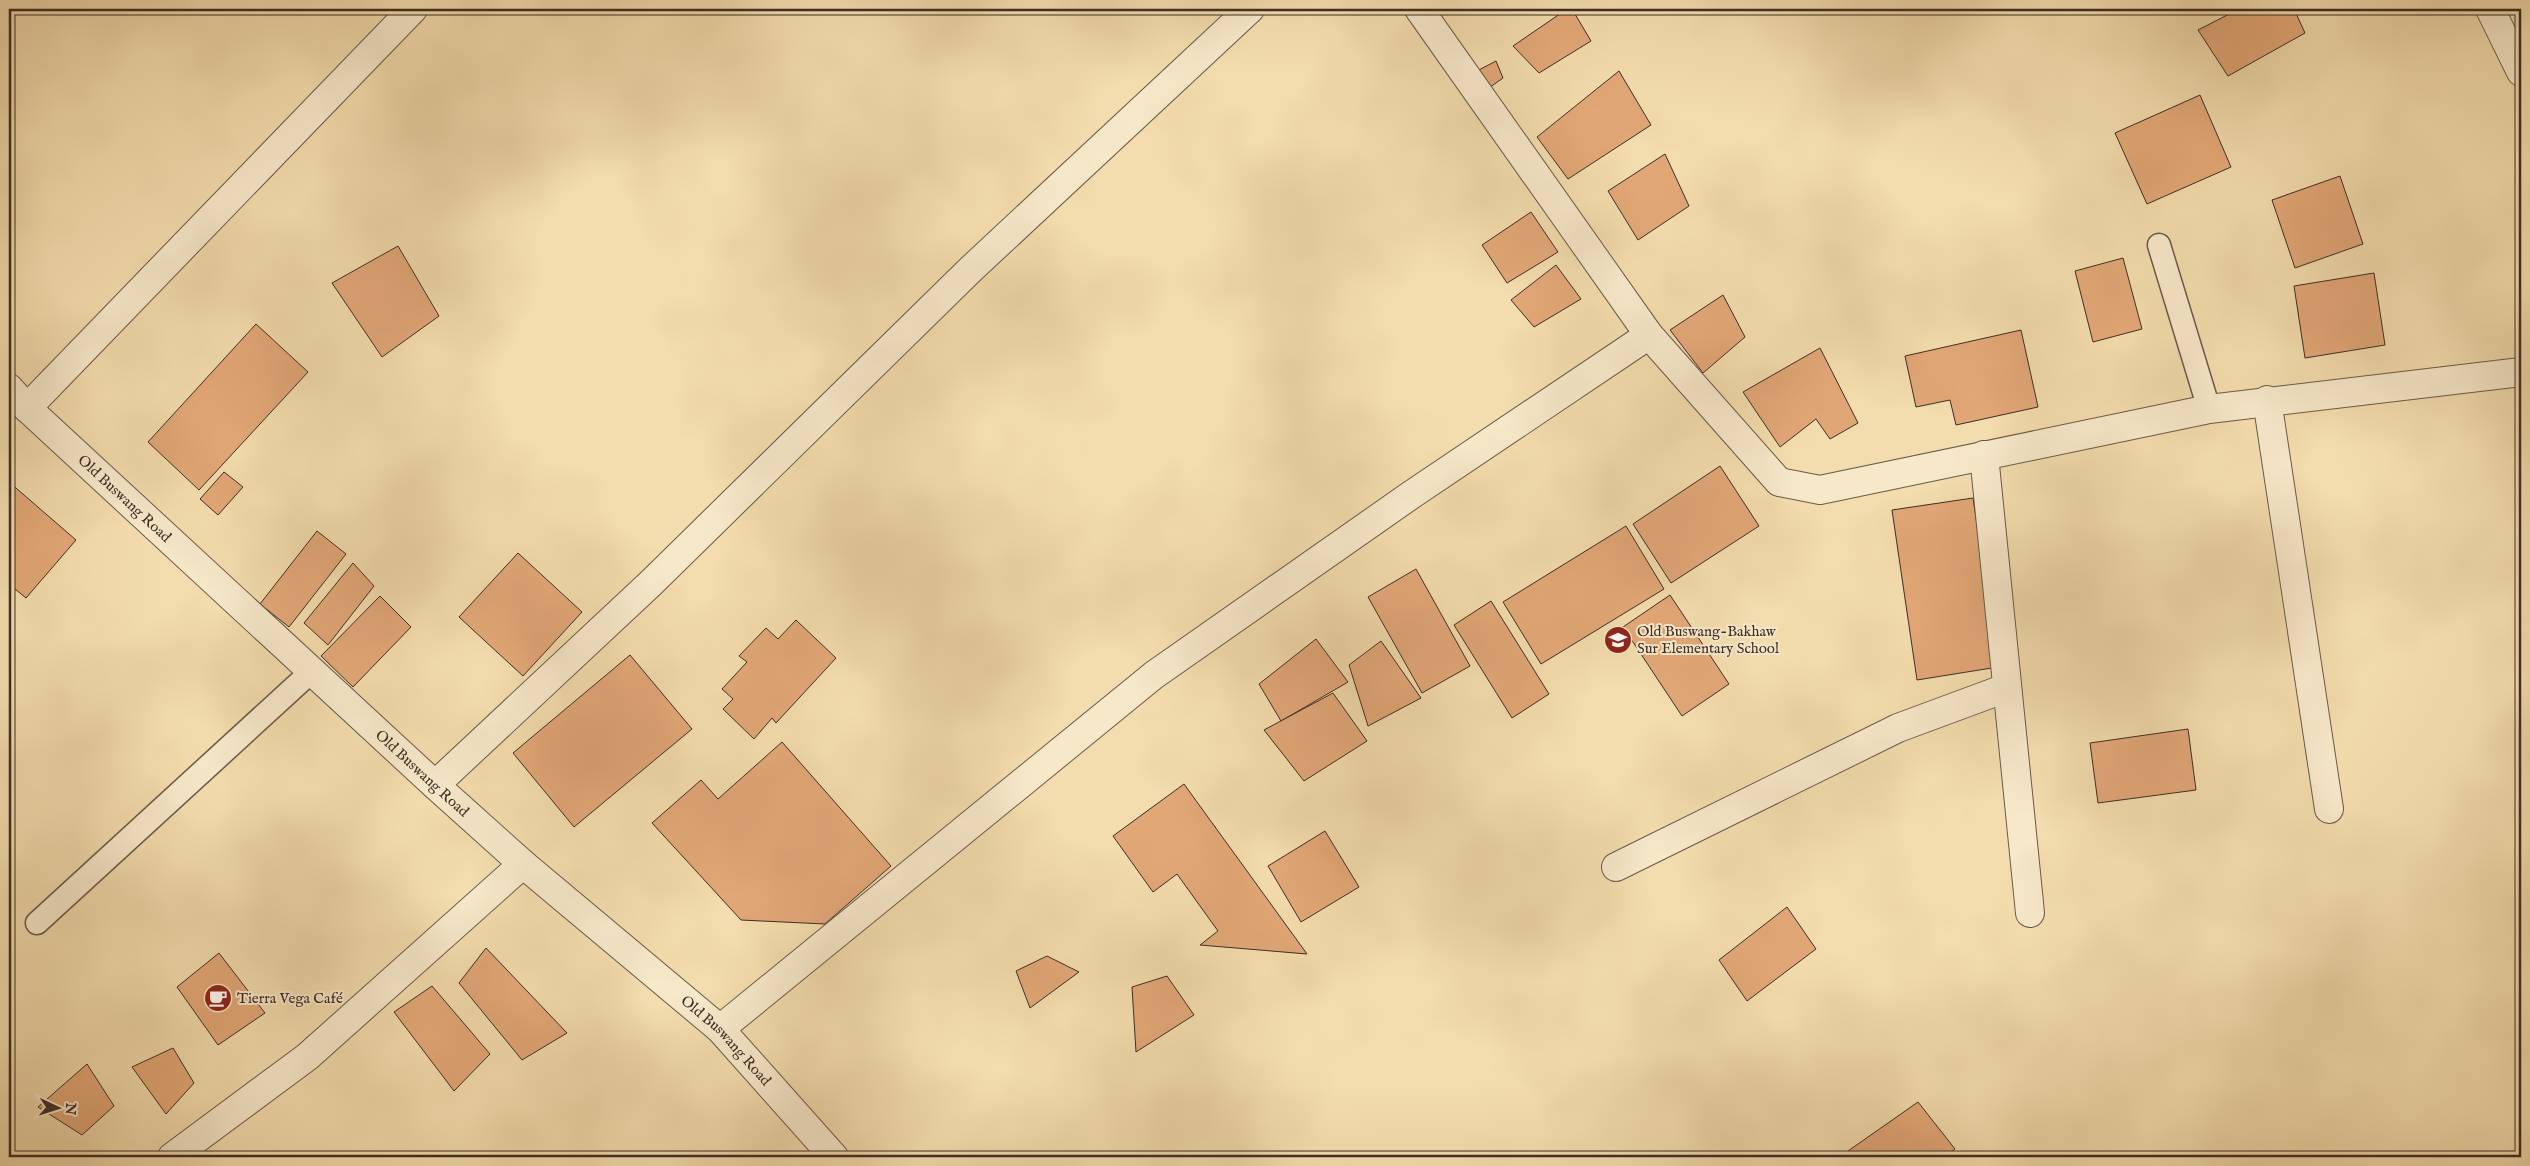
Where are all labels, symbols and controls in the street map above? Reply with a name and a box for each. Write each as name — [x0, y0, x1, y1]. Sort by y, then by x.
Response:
street label: Old Buswang Road — [74, 450, 176, 547]
place label: Old Buswang-Bakhaw Sur Elementary School — [1637, 622, 1780, 658]
school or university icon: Old Buswang-Bakhaw Sur Elementary School — [1603, 625, 1633, 655]
street label: Old Buswang Road — [372, 725, 474, 821]
cafe icon: Tierra Vega Café — [203, 983, 233, 1013]
place label: Tierra Vega Café — [237, 989, 343, 1008]
street label: Old Buswang Road — [677, 991, 776, 1090]
north arrow — [32, 1084, 82, 1134]
text: N — [61, 1101, 79, 1116]

